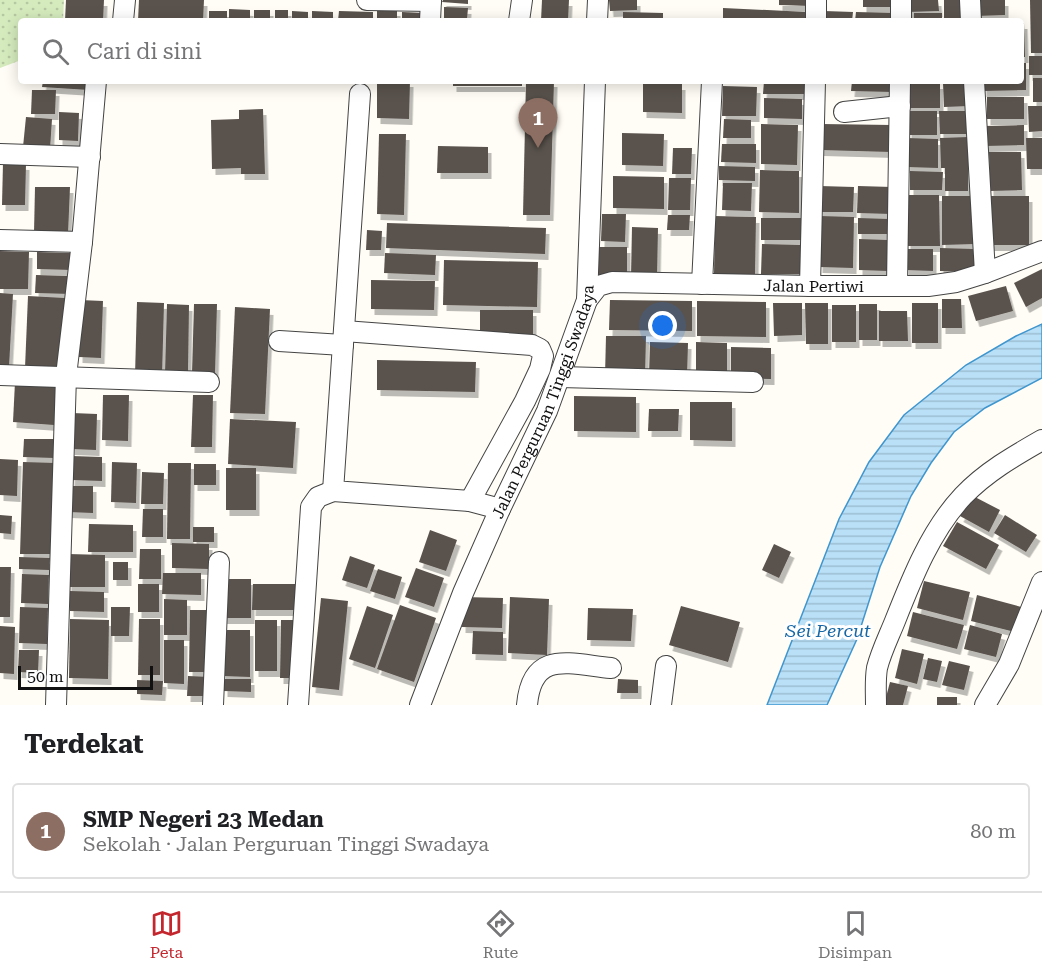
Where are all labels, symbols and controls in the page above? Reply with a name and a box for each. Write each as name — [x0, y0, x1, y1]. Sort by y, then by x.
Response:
search box — [18, 18, 1024, 84]
icon: search — [39, 35, 72, 68]
text: Cari di sini — [87, 39, 202, 64]
pin: 1 — [518, 98, 558, 148]
street label: Jalan Pertiwi — [763, 276, 864, 296]
street label: Jalan Perguruan Tinggi Swadaya — [488, 284, 597, 521]
your location — [648, 311, 677, 340]
water label: Sei Percut — [784, 620, 871, 641]
scale bar — [18, 663, 153, 690]
text: 50 m — [27, 667, 64, 686]
text: Terdekat — [24, 729, 144, 759]
text: SMP Negeri 23 Medan — [83, 807, 324, 832]
text: 1 — [40, 819, 51, 843]
text: 80 m — [970, 819, 1016, 843]
text: Sekolah · Jalan Perguruan Tinggi Swadaya — [83, 832, 489, 856]
tab: Peta — [150, 907, 183, 962]
tab: Rute — [483, 907, 518, 962]
tab: Disimpan — [818, 907, 892, 962]

